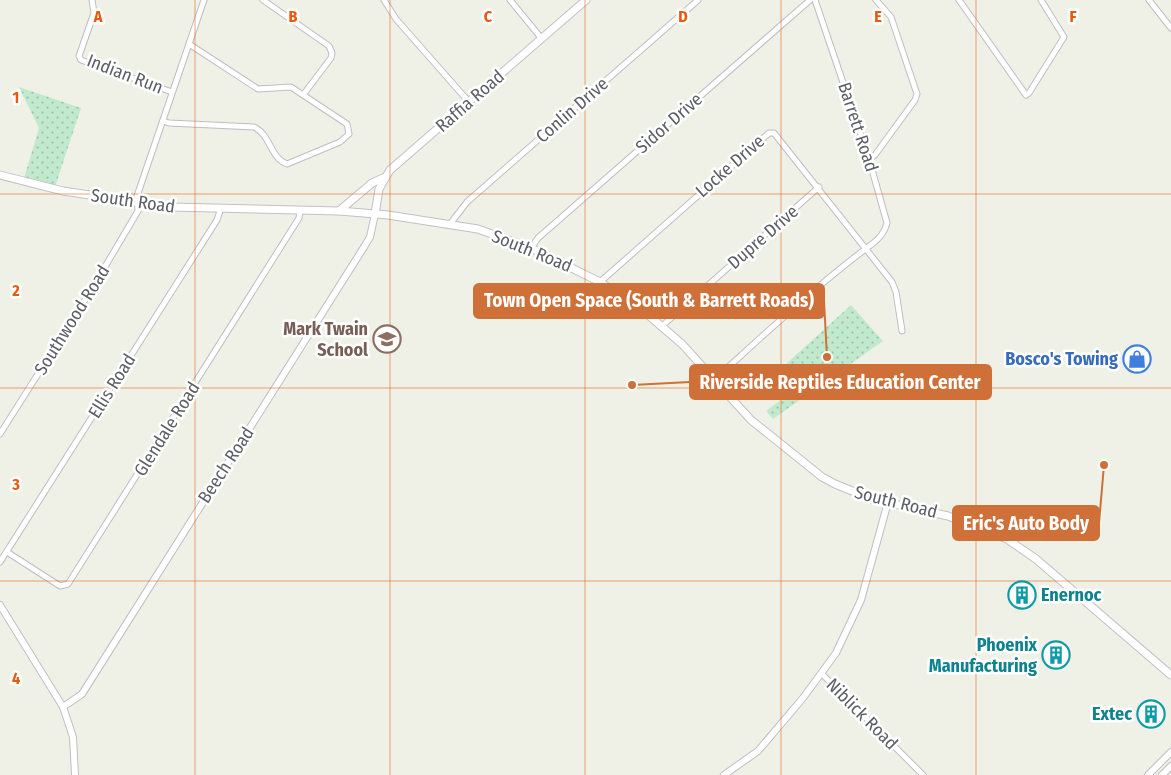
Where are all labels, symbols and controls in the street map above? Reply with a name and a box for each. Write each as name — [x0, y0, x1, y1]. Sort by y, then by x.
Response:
text: A — [93, 7, 103, 26]
text: B — [289, 7, 298, 26]
text: C — [484, 7, 493, 26]
text: D — [678, 7, 688, 26]
text: E — [874, 7, 882, 26]
text: F — [1069, 7, 1077, 26]
street label: Indian Run — [84, 49, 166, 99]
street label: Raffia Road — [431, 65, 509, 137]
street label: Conlin Drive — [531, 72, 613, 147]
street label: Barrett Road — [833, 79, 883, 175]
text: 1 — [13, 88, 19, 107]
street label: Sidor Drive — [631, 88, 707, 158]
street label: Locke Drive — [691, 130, 769, 202]
street label: South Road — [90, 184, 176, 218]
street label: Dupre Drive — [723, 200, 803, 274]
street label: South Road — [489, 225, 575, 277]
street label: Southwood Road — [30, 261, 114, 379]
text: 2 — [11, 281, 20, 300]
callout: Town Open Space (South & Barrett Roads) — [474, 284, 824, 318]
text: Town Open Space (South & Barrett Roads) — [484, 289, 814, 312]
place label: Mark Twain School — [283, 318, 368, 361]
school or university icon: Mark Twain School — [372, 324, 402, 354]
shop icon: Bosco's Towing — [1122, 344, 1152, 374]
place label: Bosco's Towing — [1005, 348, 1118, 370]
street label: Ellis Road — [84, 350, 140, 422]
callout: Riverside Reptiles Education Center — [690, 365, 991, 399]
text: Riverside Reptiles Education Center — [699, 371, 982, 394]
street label: Glendale Road — [129, 378, 205, 480]
street label: Beech Road — [193, 423, 259, 507]
text: 3 — [11, 475, 20, 494]
street label: South Road — [852, 481, 940, 523]
callout: Eric's Auto Body — [953, 506, 1099, 540]
text: Eric's Auto Body — [963, 512, 1090, 535]
building icon: Enernoc — [1007, 580, 1037, 610]
place label: Enernoc — [1041, 584, 1102, 606]
place label: Phoenix Manufacturing — [929, 634, 1038, 677]
building icon: Phoenix Manufacturing — [1041, 640, 1071, 670]
text: 4 — [12, 669, 20, 688]
street label: Niblick Road — [822, 674, 902, 754]
building icon: Extec — [1136, 699, 1166, 729]
place label: Extec — [1092, 703, 1132, 725]

